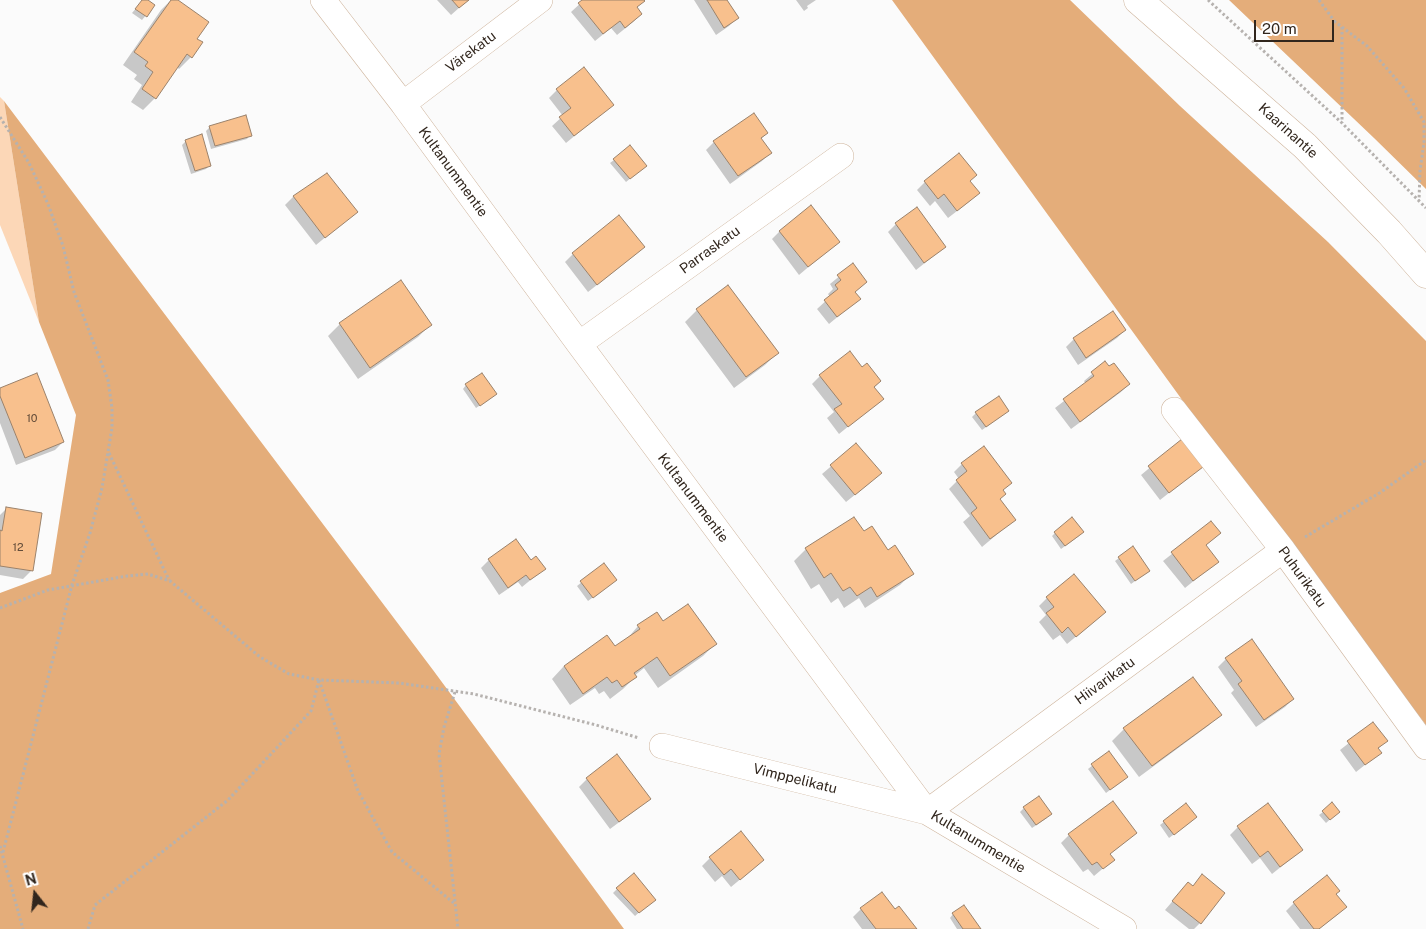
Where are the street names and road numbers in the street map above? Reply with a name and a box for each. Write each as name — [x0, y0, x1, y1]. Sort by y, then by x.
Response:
street label: Värekatu — [443, 28, 499, 76]
street label: Kaarinantie — [1255, 100, 1321, 162]
street label: Kultanummentie — [415, 124, 491, 220]
street label: Parraskatu — [677, 222, 743, 278]
street label: Kultanummentie — [654, 450, 732, 546]
street label: Puhurikatu — [1274, 543, 1330, 611]
street label: Hiivarikatu — [1072, 654, 1138, 708]
street label: Vimppelikatu — [751, 760, 839, 798]
street label: Kultanummentie — [928, 807, 1028, 877]

